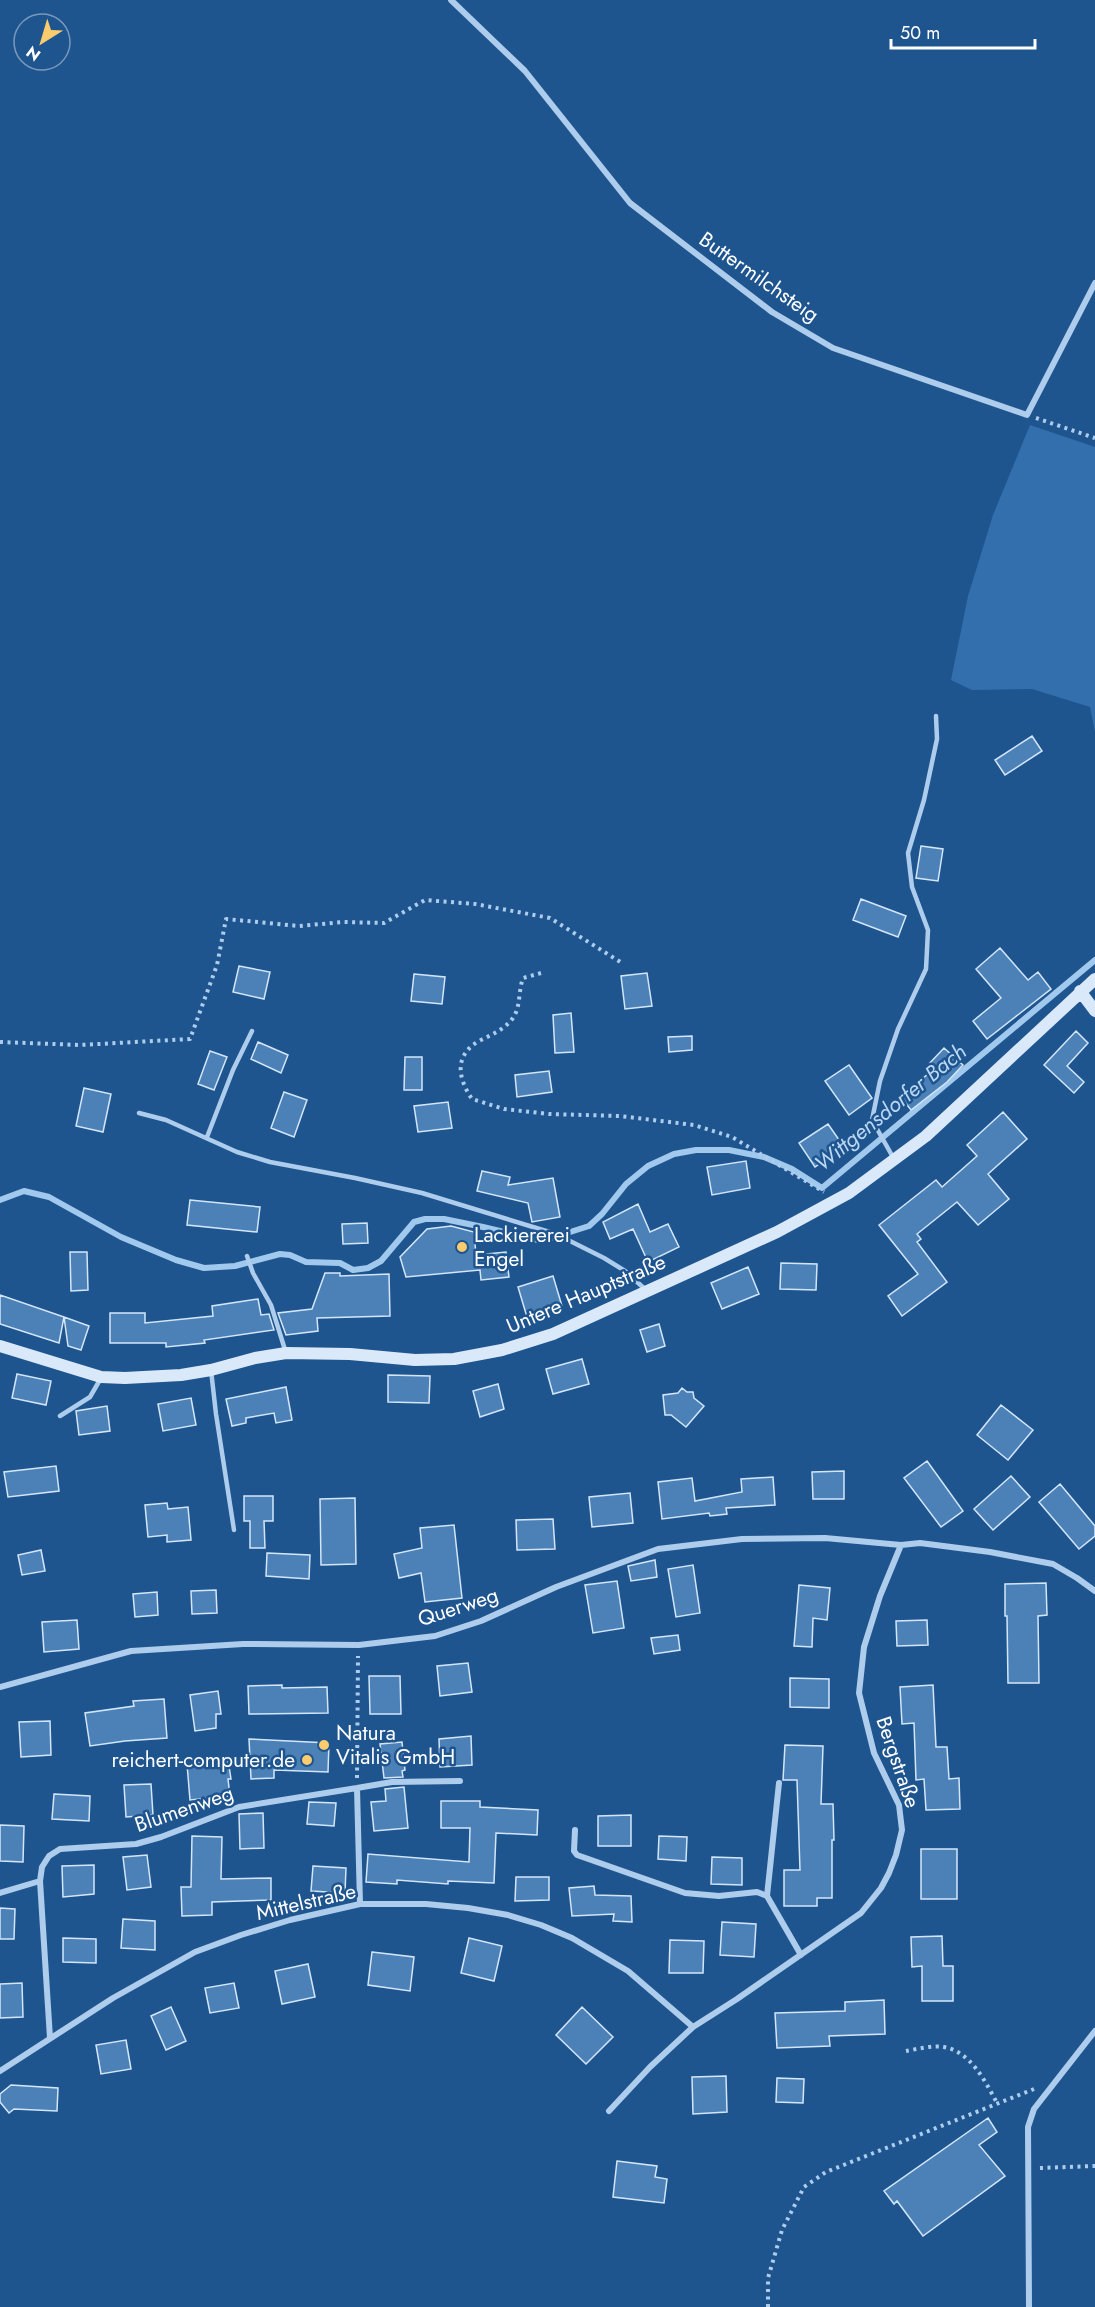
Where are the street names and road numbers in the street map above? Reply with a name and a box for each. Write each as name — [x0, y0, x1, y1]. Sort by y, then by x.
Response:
street label: Buttermilchsteig — [693, 224, 825, 330]
street label: Untere Hauptstraße — [502, 1247, 671, 1341]
street label: Querweg — [414, 1580, 502, 1634]
street label: Bergstraße — [868, 1712, 928, 1812]
street label: Blumenweg — [131, 1778, 237, 1840]
street label: Mittelstraße — [253, 1876, 359, 1928]

